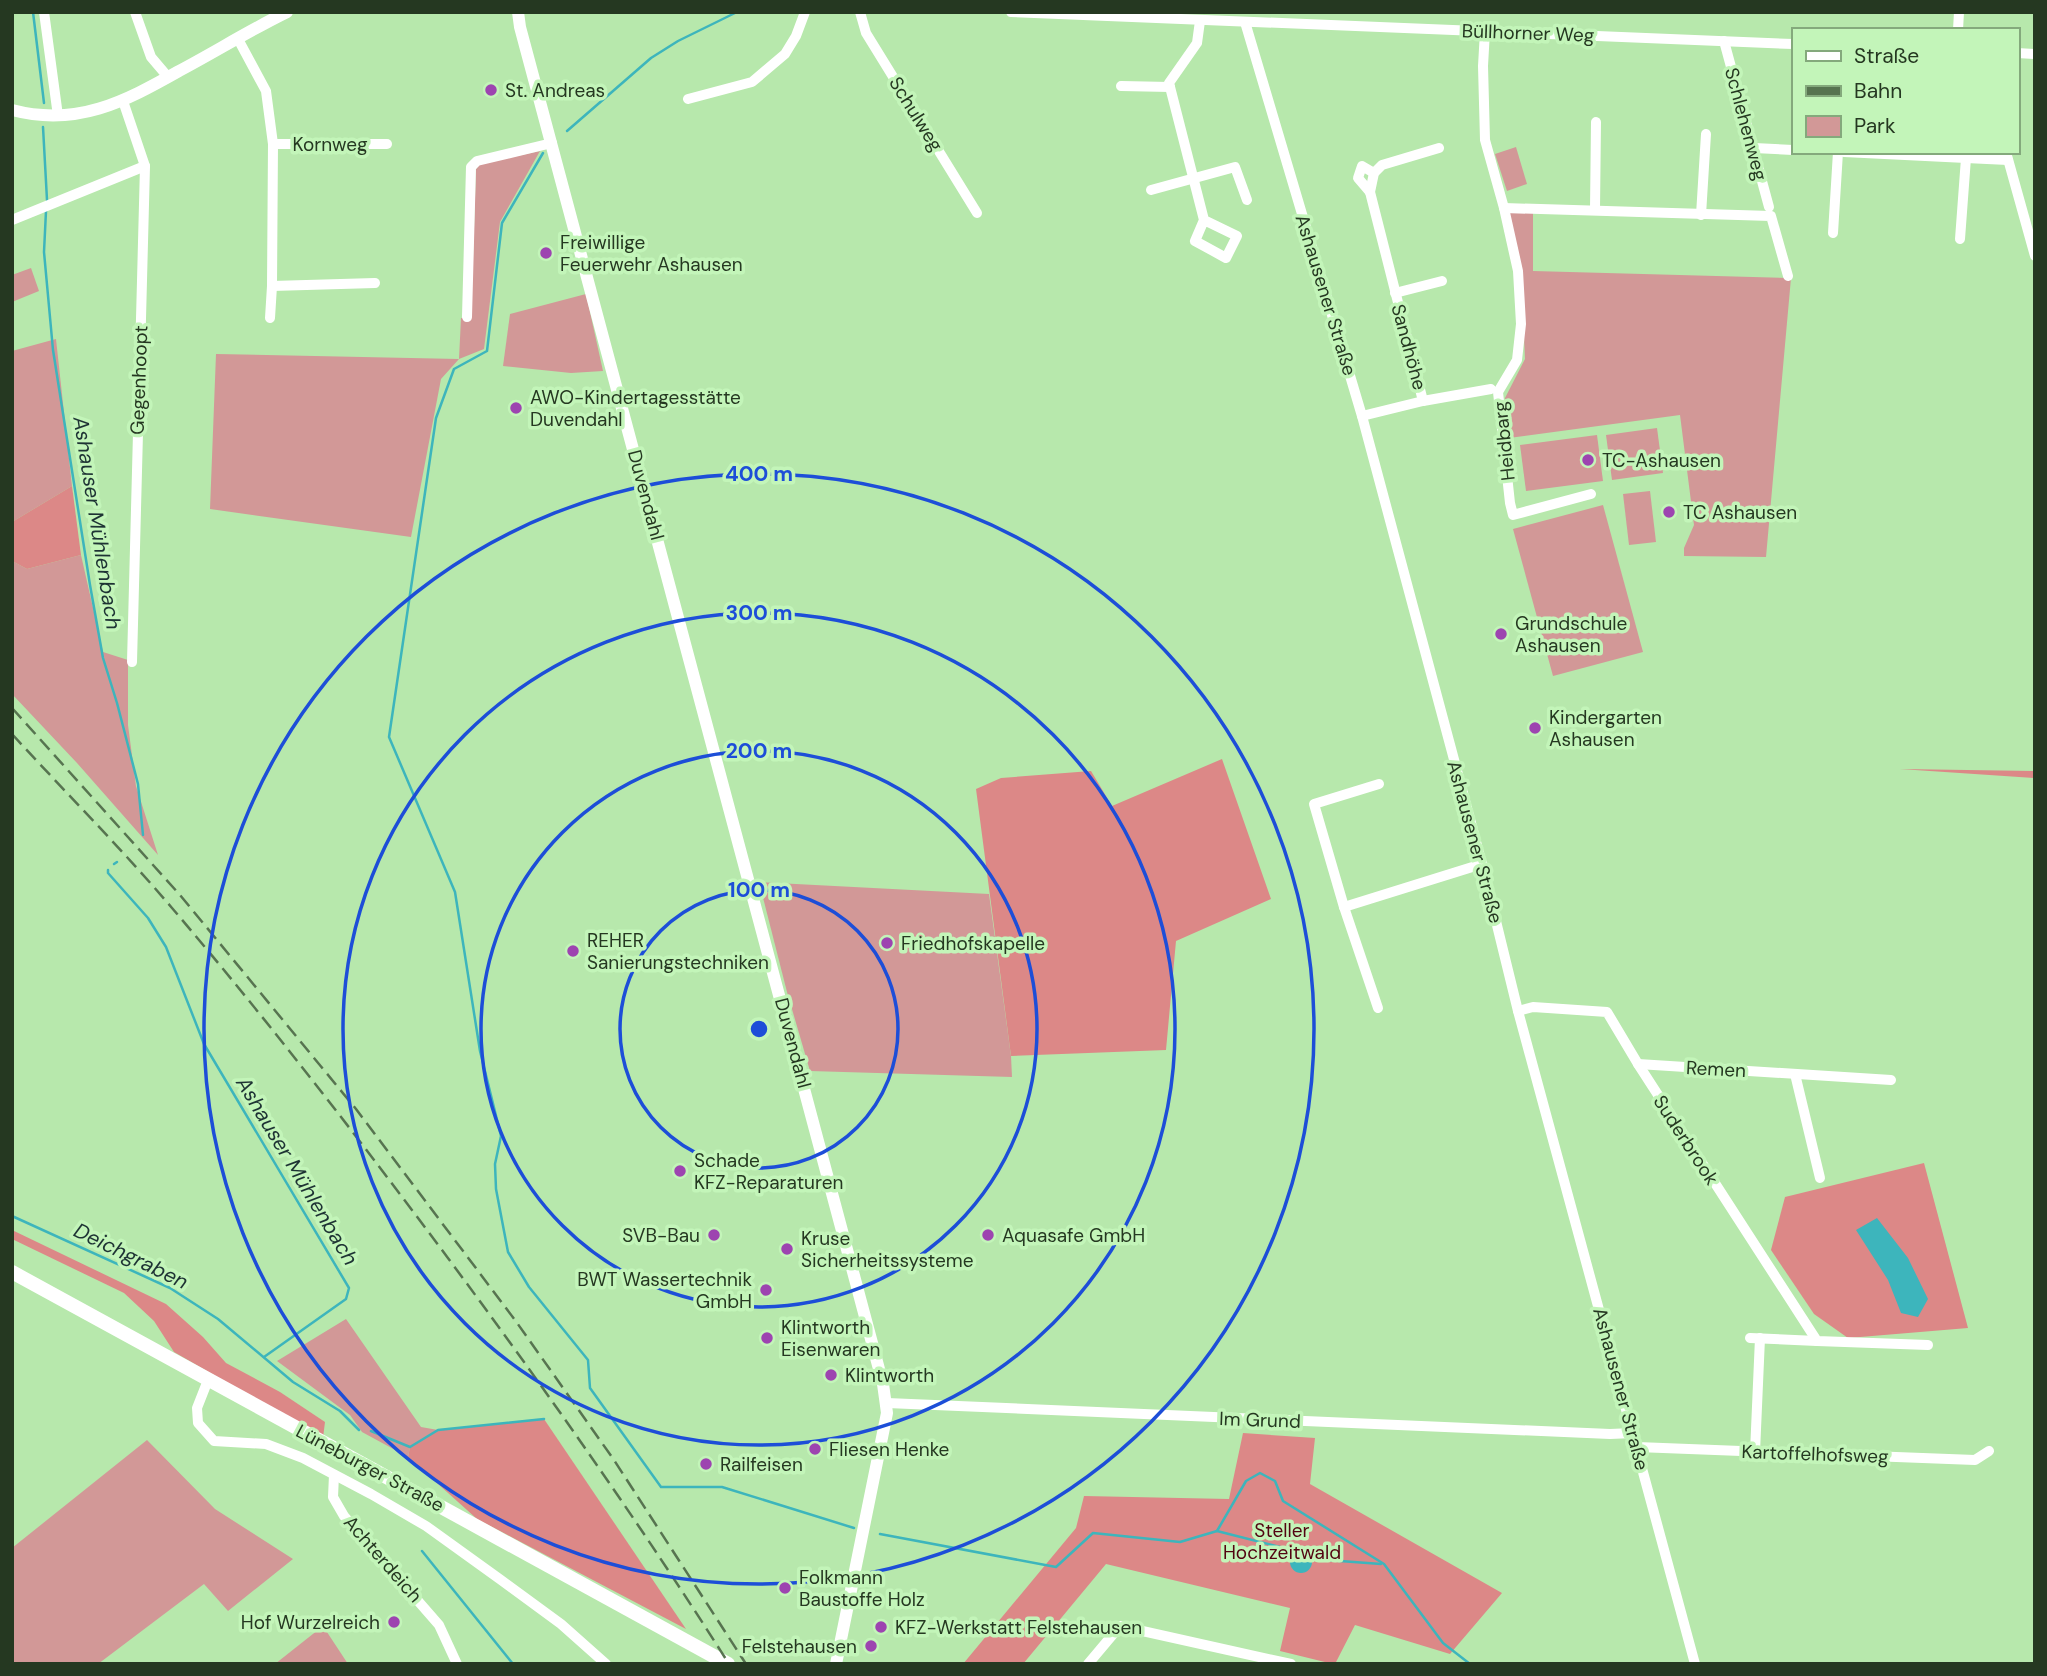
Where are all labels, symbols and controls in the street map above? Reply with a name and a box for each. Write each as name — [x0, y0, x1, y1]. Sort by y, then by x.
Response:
street label: Büllhorner Weg — [1461, 18, 1595, 48]
legend — [1792, 28, 2019, 154]
text: Straße — [1854, 42, 1919, 70]
street label: Schlehenweg — [1719, 65, 1773, 184]
street label: Schulweg — [883, 72, 949, 156]
text: Bahn — [1854, 77, 1902, 105]
place label: St. Andreas — [505, 78, 605, 103]
marker: St. Andreas — [483, 82, 499, 98]
text: Park — [1854, 112, 1896, 140]
street label: Kornweg — [292, 132, 368, 157]
street label: Ashausener Straße — [1290, 211, 1362, 379]
place label: Freiwillige Feuerwehr Ashausen — [560, 230, 743, 277]
marker: Freiwillige Feuerwehr Ashausen — [538, 245, 554, 261]
street label: Sandhöhe — [1386, 301, 1432, 393]
street label: Gegenhoopt — [125, 325, 153, 435]
place label: AWO-Kindertagesstätte Duvendahl — [530, 385, 741, 432]
marker: AWO-Kindertagesstätte Duvendahl — [508, 400, 524, 416]
street label: Heidbarg — [1487, 400, 1521, 482]
water label: Ashauser Mühlenbach — [66, 413, 128, 632]
street label: Duvendahl — [622, 447, 670, 543]
place label: TC-Ashausen — [1602, 448, 1721, 473]
marker: TC-Ashausen — [1580, 452, 1596, 468]
text: 400 m — [725, 460, 793, 488]
place label: TC Ashausen — [1683, 500, 1797, 525]
marker: TC Ashausen — [1661, 504, 1677, 520]
text: 300 m — [726, 599, 792, 627]
place label: Grundschule Ashausen — [1515, 611, 1627, 658]
marker: Grundschule Ashausen — [1493, 626, 1509, 642]
place label: Kindergarten Ashausen — [1549, 705, 1662, 752]
marker: Kindergarten Ashausen — [1527, 720, 1543, 736]
text: 200 m — [726, 737, 792, 765]
street label: Ashausener Straße — [1441, 758, 1509, 926]
text: 100 m — [728, 876, 790, 904]
place label: REHER Sanierungstechniken — [587, 928, 769, 975]
place label: Friedhofskapelle — [901, 931, 1045, 956]
marker: Friedhofskapelle — [879, 935, 895, 951]
marker: REHER Sanierungstechniken — [565, 943, 581, 959]
street label: Duvendahl — [769, 995, 817, 1091]
centre of rings — [747, 1017, 771, 1041]
street label: Remen — [1685, 1055, 1747, 1083]
water label: Ashauser Mühlenbach — [229, 1071, 364, 1271]
street label: Suderbrook — [1648, 1090, 1725, 1190]
place label: Schade KFZ-Reparaturen — [694, 1148, 843, 1195]
marker: Schade KFZ-Reparaturen — [672, 1163, 688, 1179]
water label: Deichgraben — [69, 1216, 193, 1296]
place label: SVB-Bau — [622, 1223, 700, 1248]
place label: Aquasafe GmbH — [1002, 1223, 1145, 1248]
place label: Kruse Sicherheitssysteme — [801, 1226, 973, 1273]
marker: SVB-Bau — [706, 1227, 722, 1243]
marker: Aquasafe GmbH — [980, 1227, 996, 1243]
marker: Kruse Sicherheitssysteme — [779, 1241, 795, 1257]
place label: BWT Wassertechnik GmbH — [577, 1267, 752, 1314]
marker: BWT Wassertechnik GmbH — [758, 1282, 774, 1298]
street label: Ashausener Straße — [1587, 1305, 1655, 1473]
place label: Klintworth Eisenwaren — [781, 1315, 880, 1362]
marker: Klintworth Eisenwaren — [759, 1330, 775, 1346]
place label: Klintworth — [845, 1363, 934, 1388]
marker: Klintworth — [823, 1367, 839, 1383]
street label: Im Grund — [1219, 1406, 1301, 1434]
street label: Lüneburger Straße — [292, 1418, 448, 1518]
place label: Fliesen Henke — [829, 1437, 949, 1462]
street label: Kartoffelhofsweg — [1741, 1439, 1889, 1469]
marker: Fliesen Henke — [807, 1441, 823, 1457]
place label: Railfeisen — [720, 1452, 803, 1477]
marker: Railfeisen — [698, 1456, 714, 1472]
street label: Achterdeich — [338, 1510, 428, 1608]
park label: Steller Hochzeitwald — [1223, 1518, 1341, 1565]
place label: Folkmann Baustoffe Holz — [799, 1565, 925, 1612]
marker: Folkmann Baustoffe Holz — [777, 1580, 793, 1596]
place label: Hof Wurzelreich — [241, 1610, 380, 1635]
marker: Hof Wurzelreich — [386, 1614, 402, 1630]
place label: KFZ-Werkstatt Felstehausen — [895, 1615, 1142, 1640]
marker: KFZ-Werkstatt Felstehausen — [873, 1619, 889, 1635]
place label: Felstehausen — [742, 1634, 857, 1659]
marker: Felstehausen — [863, 1638, 879, 1654]

